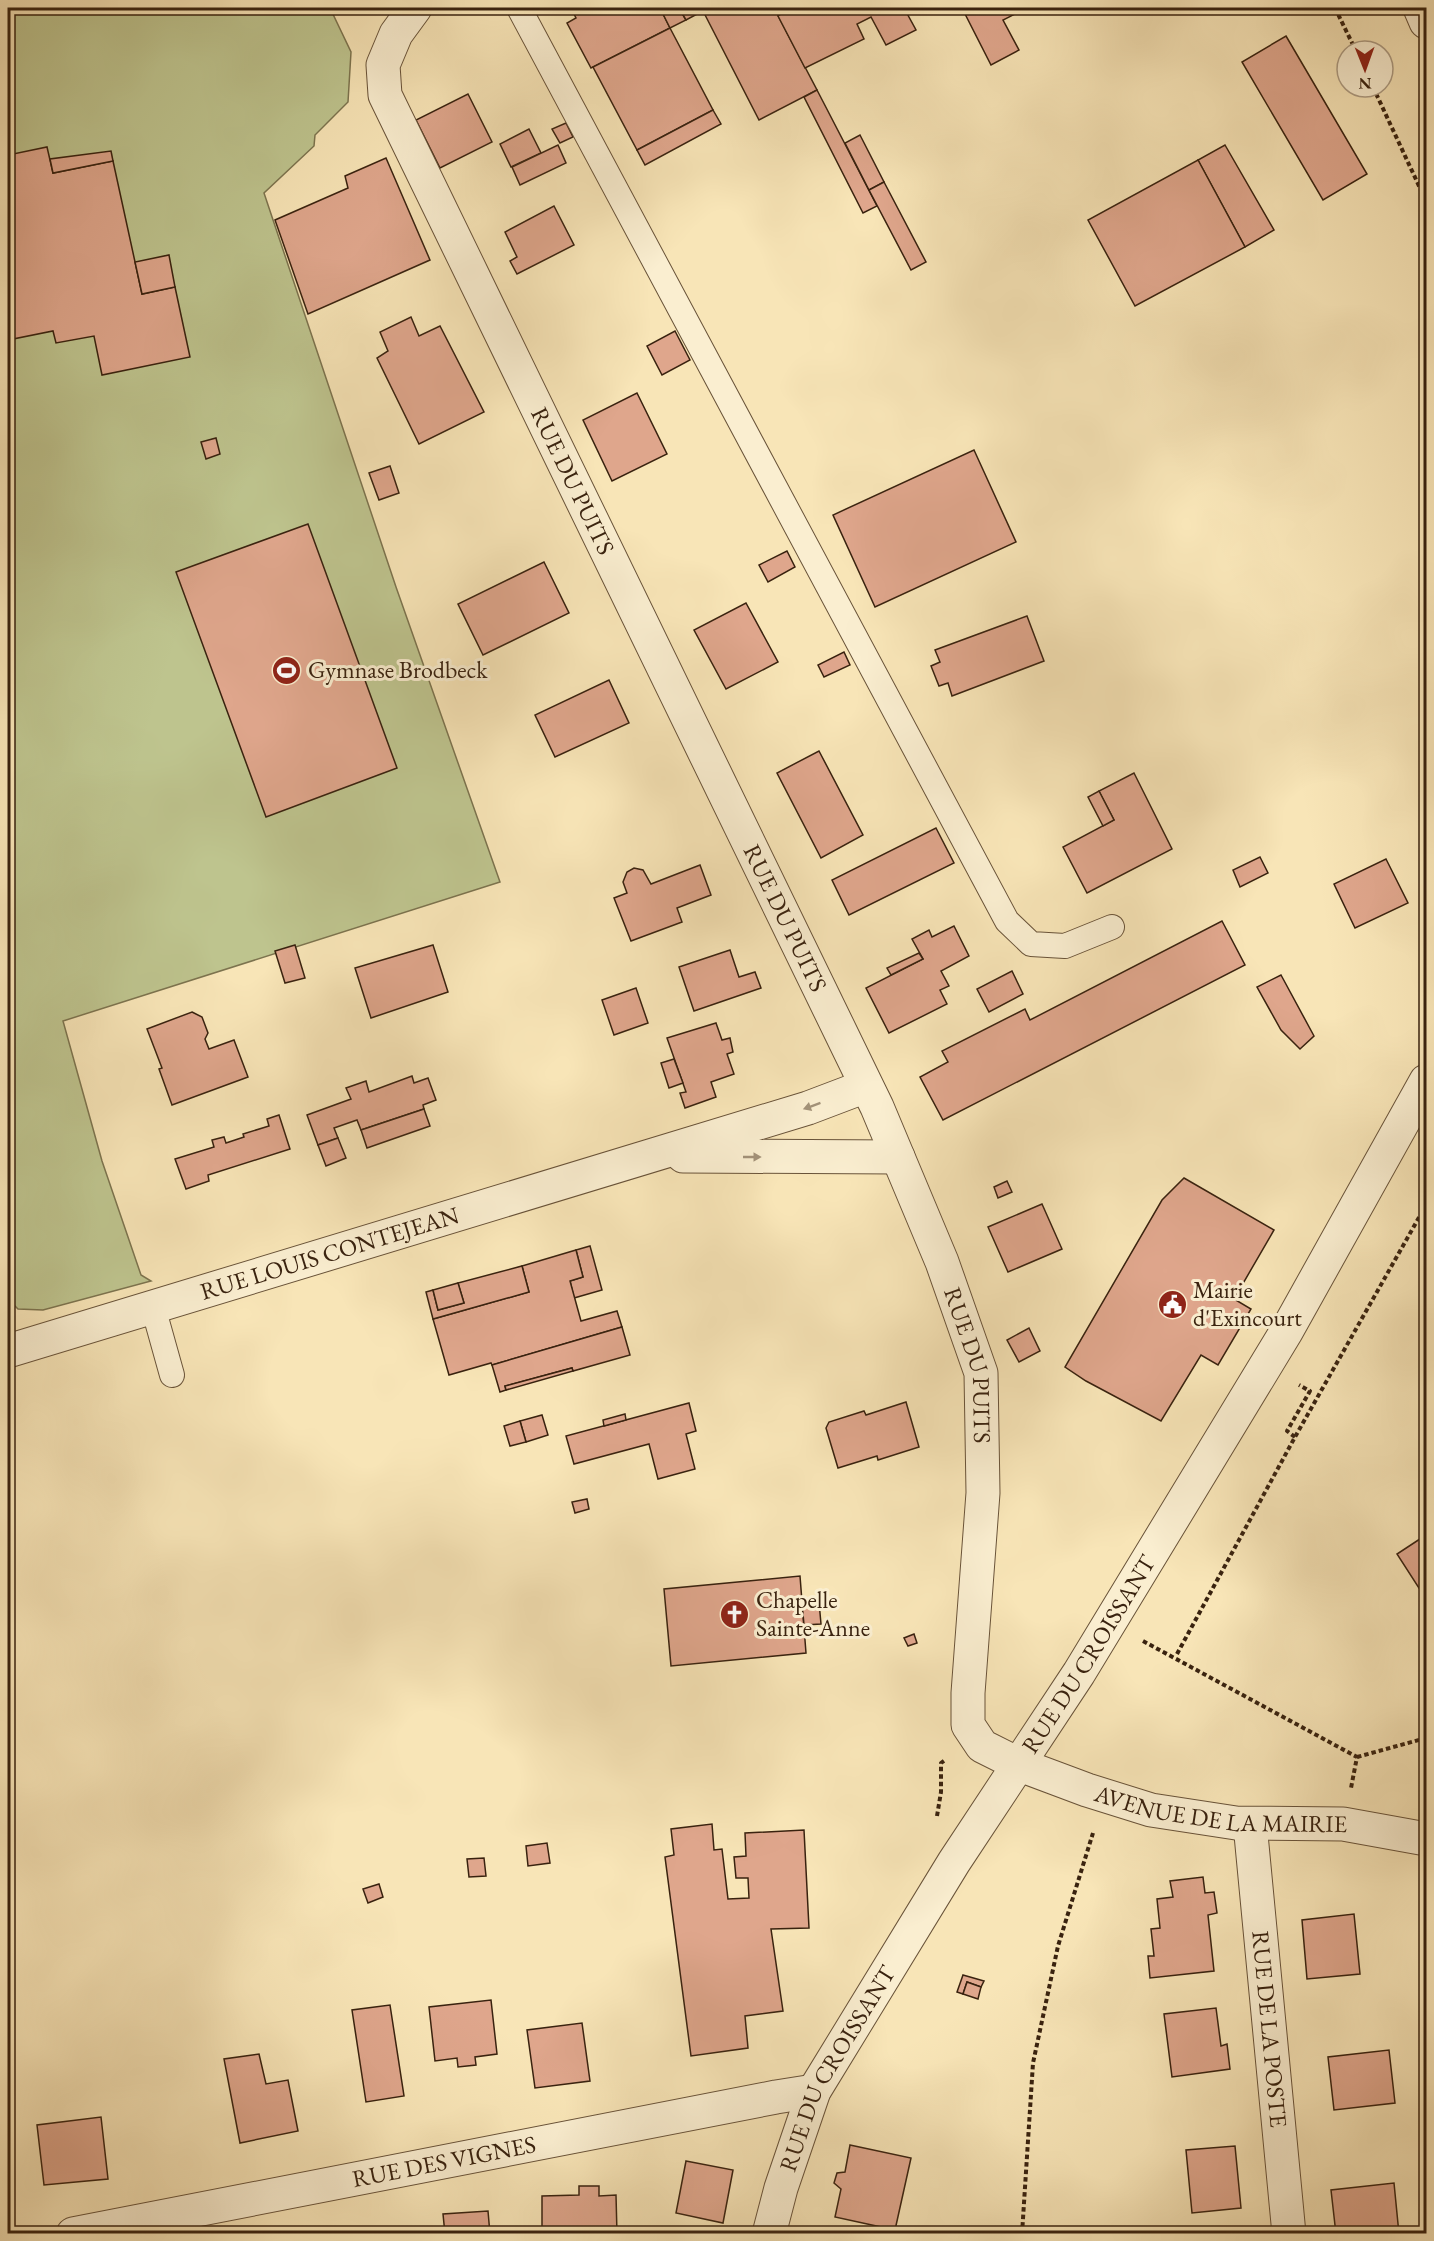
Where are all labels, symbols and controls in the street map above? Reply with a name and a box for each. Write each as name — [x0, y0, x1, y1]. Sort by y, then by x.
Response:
north arrow — [1335, 39, 1395, 99]
text: N — [1359, 73, 1372, 94]
street label: RUE DU PUITS — [524, 402, 622, 560]
sports icon: Gymnase Brodbeck — [271, 654, 303, 686]
place label: Gymnase Brodbeck — [308, 654, 488, 685]
street label: RUE DU PUITS — [737, 839, 835, 997]
one-way arrow — [802, 1102, 820, 1112]
one-way arrow — [742, 1152, 761, 1162]
street label: RUE LOUIS CONTEJEAN — [196, 1199, 462, 1307]
place label: Mairie d'Exincourt — [1193, 1274, 1302, 1333]
street label: RUE DU PUITS — [937, 1283, 998, 1443]
public building icon: Mairie d'Exincourt — [1156, 1288, 1188, 1320]
street label: RUE DU CROISSANT — [1014, 1548, 1162, 1759]
place label: Chapelle Sainte-Anne — [756, 1584, 870, 1643]
church icon: Chapelle Sainte-Anne — [719, 1598, 751, 1630]
street label: AVENUE DE LA MAIRIE — [1090, 1777, 1347, 1839]
street label: RUE DE LA POSTE — [1245, 1929, 1295, 2129]
street label: RUE DU CROISSANT — [772, 1959, 903, 2176]
street label: RUE DES VIGNES — [349, 2128, 538, 2194]

